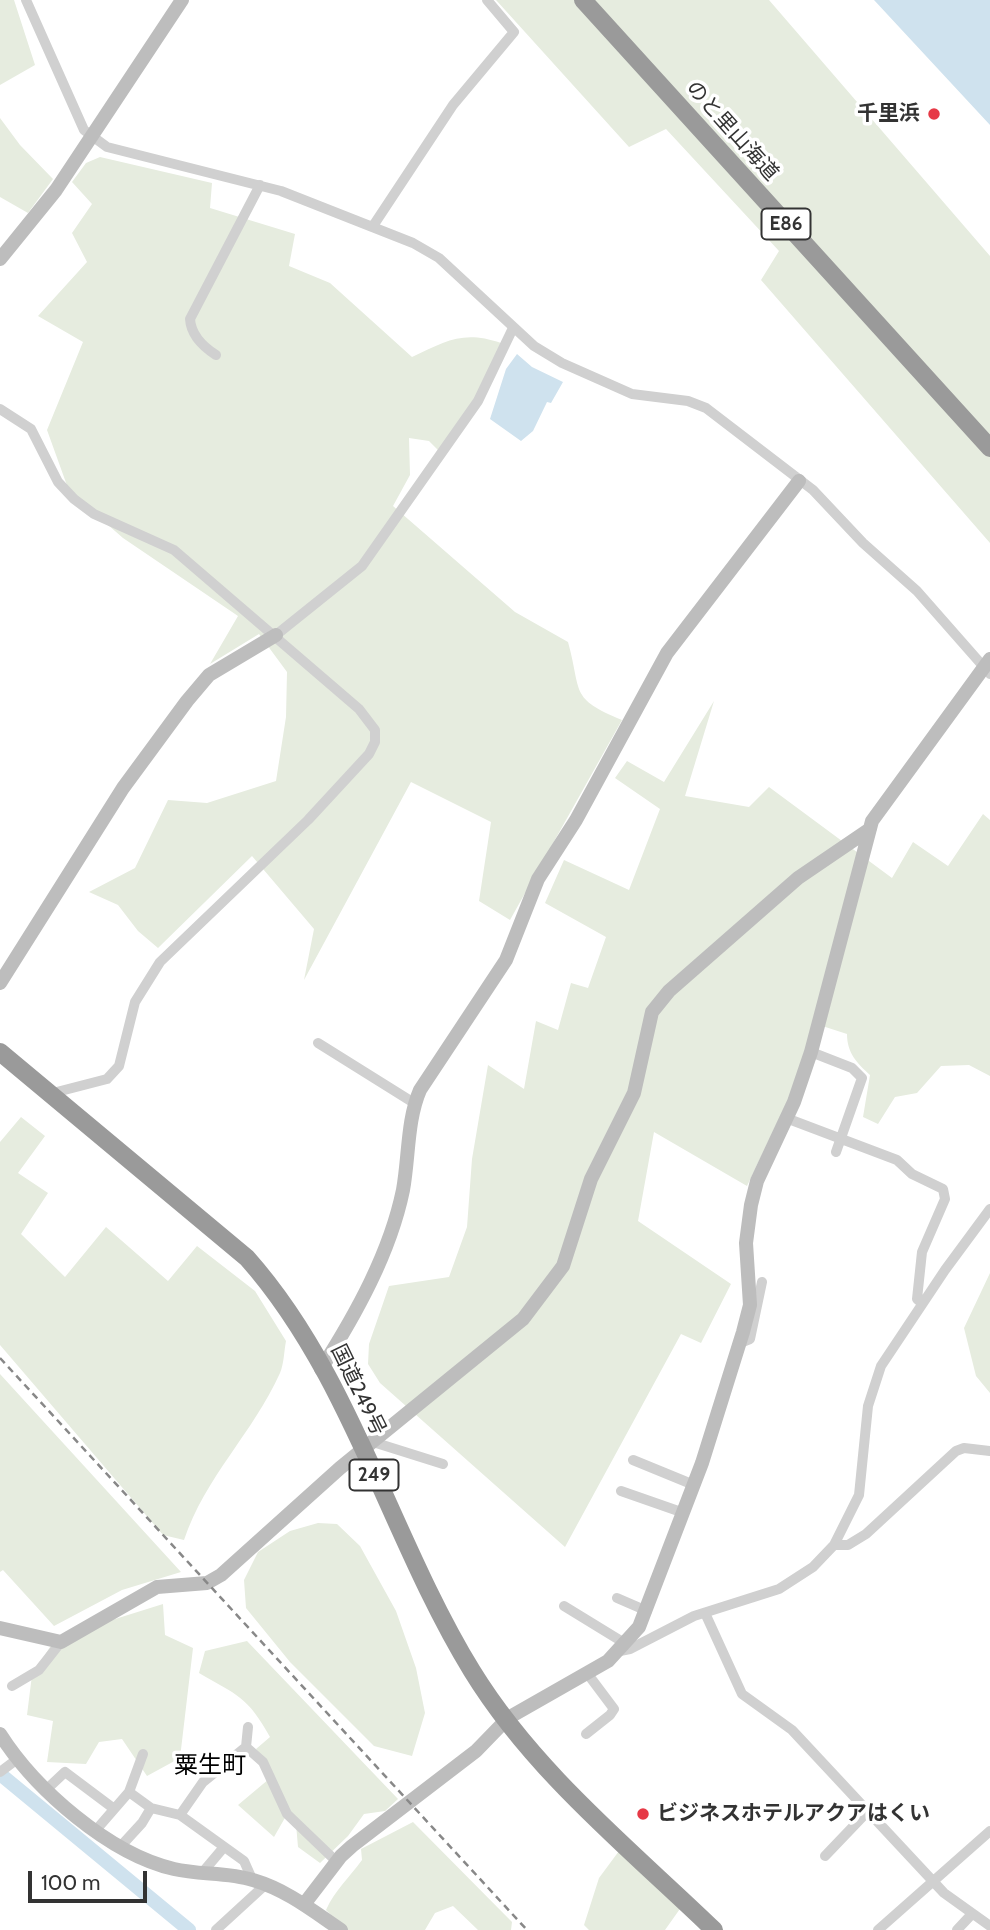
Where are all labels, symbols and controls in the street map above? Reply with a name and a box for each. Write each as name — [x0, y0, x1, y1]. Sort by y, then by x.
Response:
street label: のと里山海道 — [680, 76, 784, 186]
place label: 千里浜 — [857, 101, 920, 127]
marker: 千里浜 — [926, 106, 942, 122]
road number: E86 — [762, 208, 810, 240]
street label: 国道249号 — [325, 1340, 391, 1440]
road number: 249 — [350, 1460, 398, 1490]
district label: 粟生町 — [174, 1752, 246, 1780]
place label: ビジネスホテルアクアはくい — [657, 1801, 930, 1827]
marker: ビジネスホテルアクアはくい — [635, 1806, 651, 1822]
scale bar — [32, 1856, 150, 1900]
text: 100 m — [41, 1870, 100, 1895]

